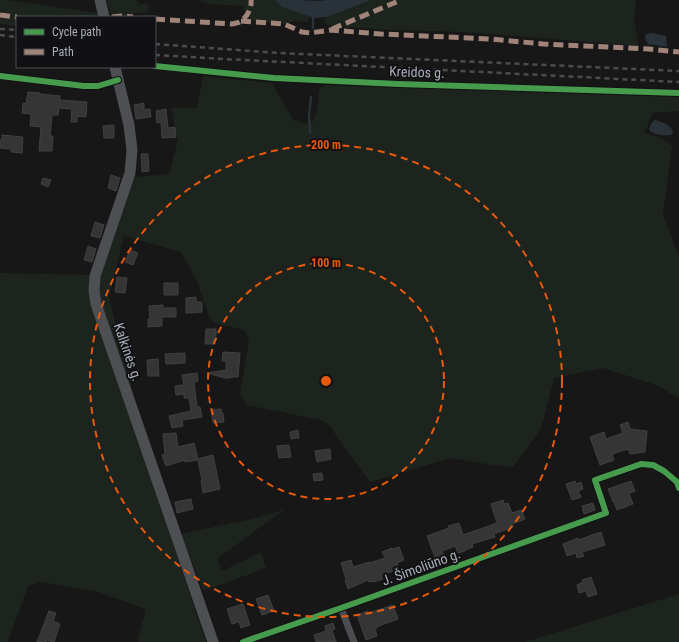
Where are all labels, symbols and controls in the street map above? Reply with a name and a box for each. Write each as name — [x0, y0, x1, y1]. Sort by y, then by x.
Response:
legend — [16, 16, 156, 68]
text: Cycle path — [52, 25, 102, 39]
text: Path — [52, 45, 74, 59]
street label: Kreidos g. — [389, 63, 445, 81]
text: 200 m — [311, 138, 341, 152]
text: 100 m — [311, 256, 341, 270]
street label: Kalkinės g. — [111, 321, 145, 383]
centre of rings — [319, 374, 333, 388]
street label: J. Šimoliūno g. — [379, 544, 463, 589]

